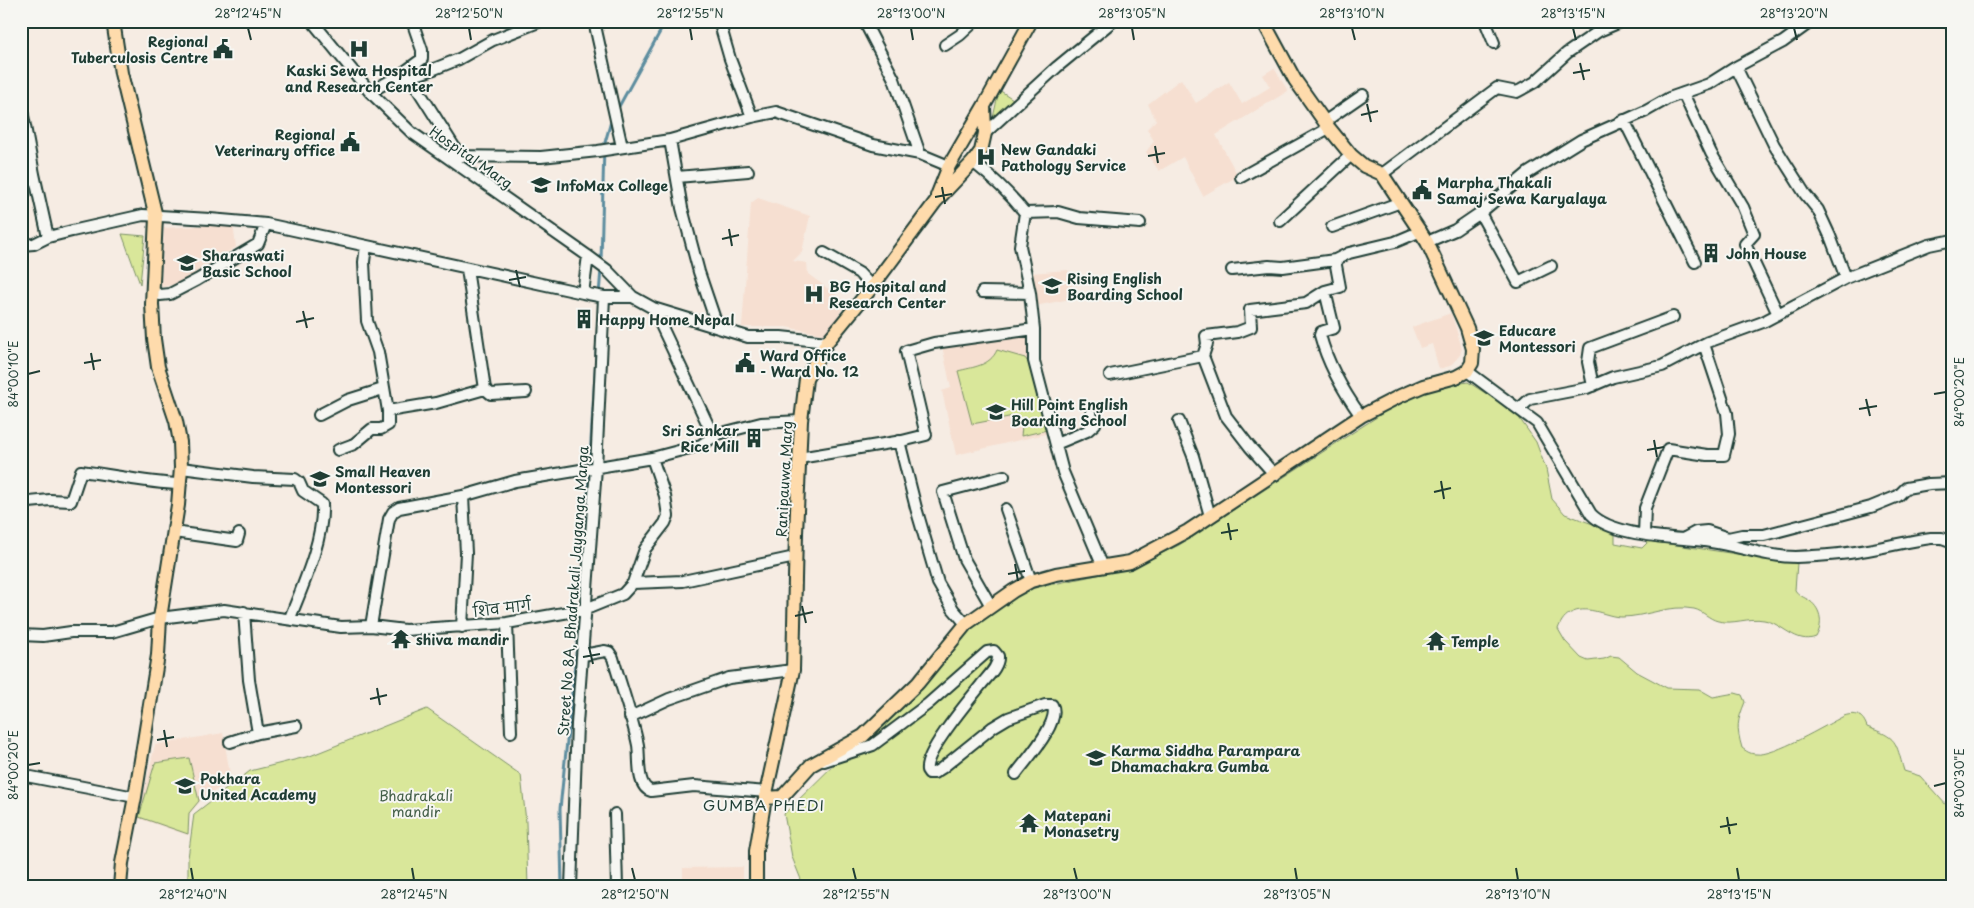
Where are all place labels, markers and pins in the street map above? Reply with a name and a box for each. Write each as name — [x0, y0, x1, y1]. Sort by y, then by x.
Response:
place label: Regional Tuberculosis Centre — [71, 31, 208, 68]
public building icon: Regional Tuberculosis Centre — [212, 38, 234, 60]
hospital icon: Kaski Sewa Hospital and Research Center — [348, 38, 370, 60]
place label: Kaski Sewa Hospital and Research Center — [285, 60, 434, 97]
place label: Regional Veterinary office — [215, 124, 335, 161]
public building icon: Regional Veterinary office — [339, 131, 361, 153]
place label: New Gandaki Pathology Service — [1001, 139, 1126, 176]
hospital icon: New Gandaki Pathology Service — [975, 146, 997, 168]
place label: Marpha Thakali Samaj Sewa Karyalaya — [1437, 172, 1607, 209]
school or university icon: InfoMax College — [530, 174, 552, 196]
place label: InfoMax College — [556, 175, 668, 196]
public building icon: Marpha Thakali Samaj Sewa Karyalaya — [1411, 179, 1433, 201]
building icon: John House — [1700, 242, 1722, 264]
place label: John House — [1726, 243, 1807, 264]
place label: Sharaswati Basic School — [202, 245, 292, 282]
school or university icon: Sharaswati Basic School — [176, 252, 198, 274]
place label: Rising English Boarding School — [1067, 268, 1183, 305]
school or university icon: Rising English Boarding School — [1041, 275, 1063, 297]
place label: BG Hospital and Research Center — [829, 276, 946, 313]
hospital icon: BG Hospital and Research Center — [803, 283, 825, 305]
building icon: Happy Home Nepal — [573, 308, 595, 330]
place label: Happy Home Nepal — [599, 309, 734, 330]
place label: Educare Montessori — [1499, 320, 1576, 357]
school or university icon: Educare Montessori — [1473, 327, 1495, 349]
place label: Ward Office - Ward No. 12 — [760, 345, 859, 382]
public building icon: Ward Office - Ward No. 12 — [734, 352, 756, 374]
place label: Hill Point English Boarding School — [1011, 394, 1128, 431]
school or university icon: Hill Point English Boarding School — [985, 401, 1007, 423]
place label: Sri Sankar Rice Mill — [662, 420, 740, 457]
building icon: Sri Sankar Rice Mill — [743, 427, 765, 449]
place label: Small Heaven Montessori — [335, 461, 431, 498]
school or university icon: Small Heaven Montessori — [309, 468, 331, 490]
temple icon: shiva mandir — [390, 628, 412, 650]
place label: shiva mandir — [416, 629, 510, 650]
temple icon: Temple — [1425, 630, 1447, 652]
place label: Temple — [1451, 631, 1499, 652]
place label: Karma Siddha Parampara Dhamachakra Gumba — [1111, 740, 1300, 777]
school or university icon: Karma Siddha Parampara Dhamachakra Gumba — [1085, 747, 1107, 769]
place label: Pokhara United Academy — [200, 768, 316, 805]
school or university icon: Pokhara United Academy — [174, 775, 196, 797]
place label: Matepani Monasetry — [1044, 805, 1119, 842]
temple icon: Matepani Monasetry — [1018, 812, 1040, 834]

